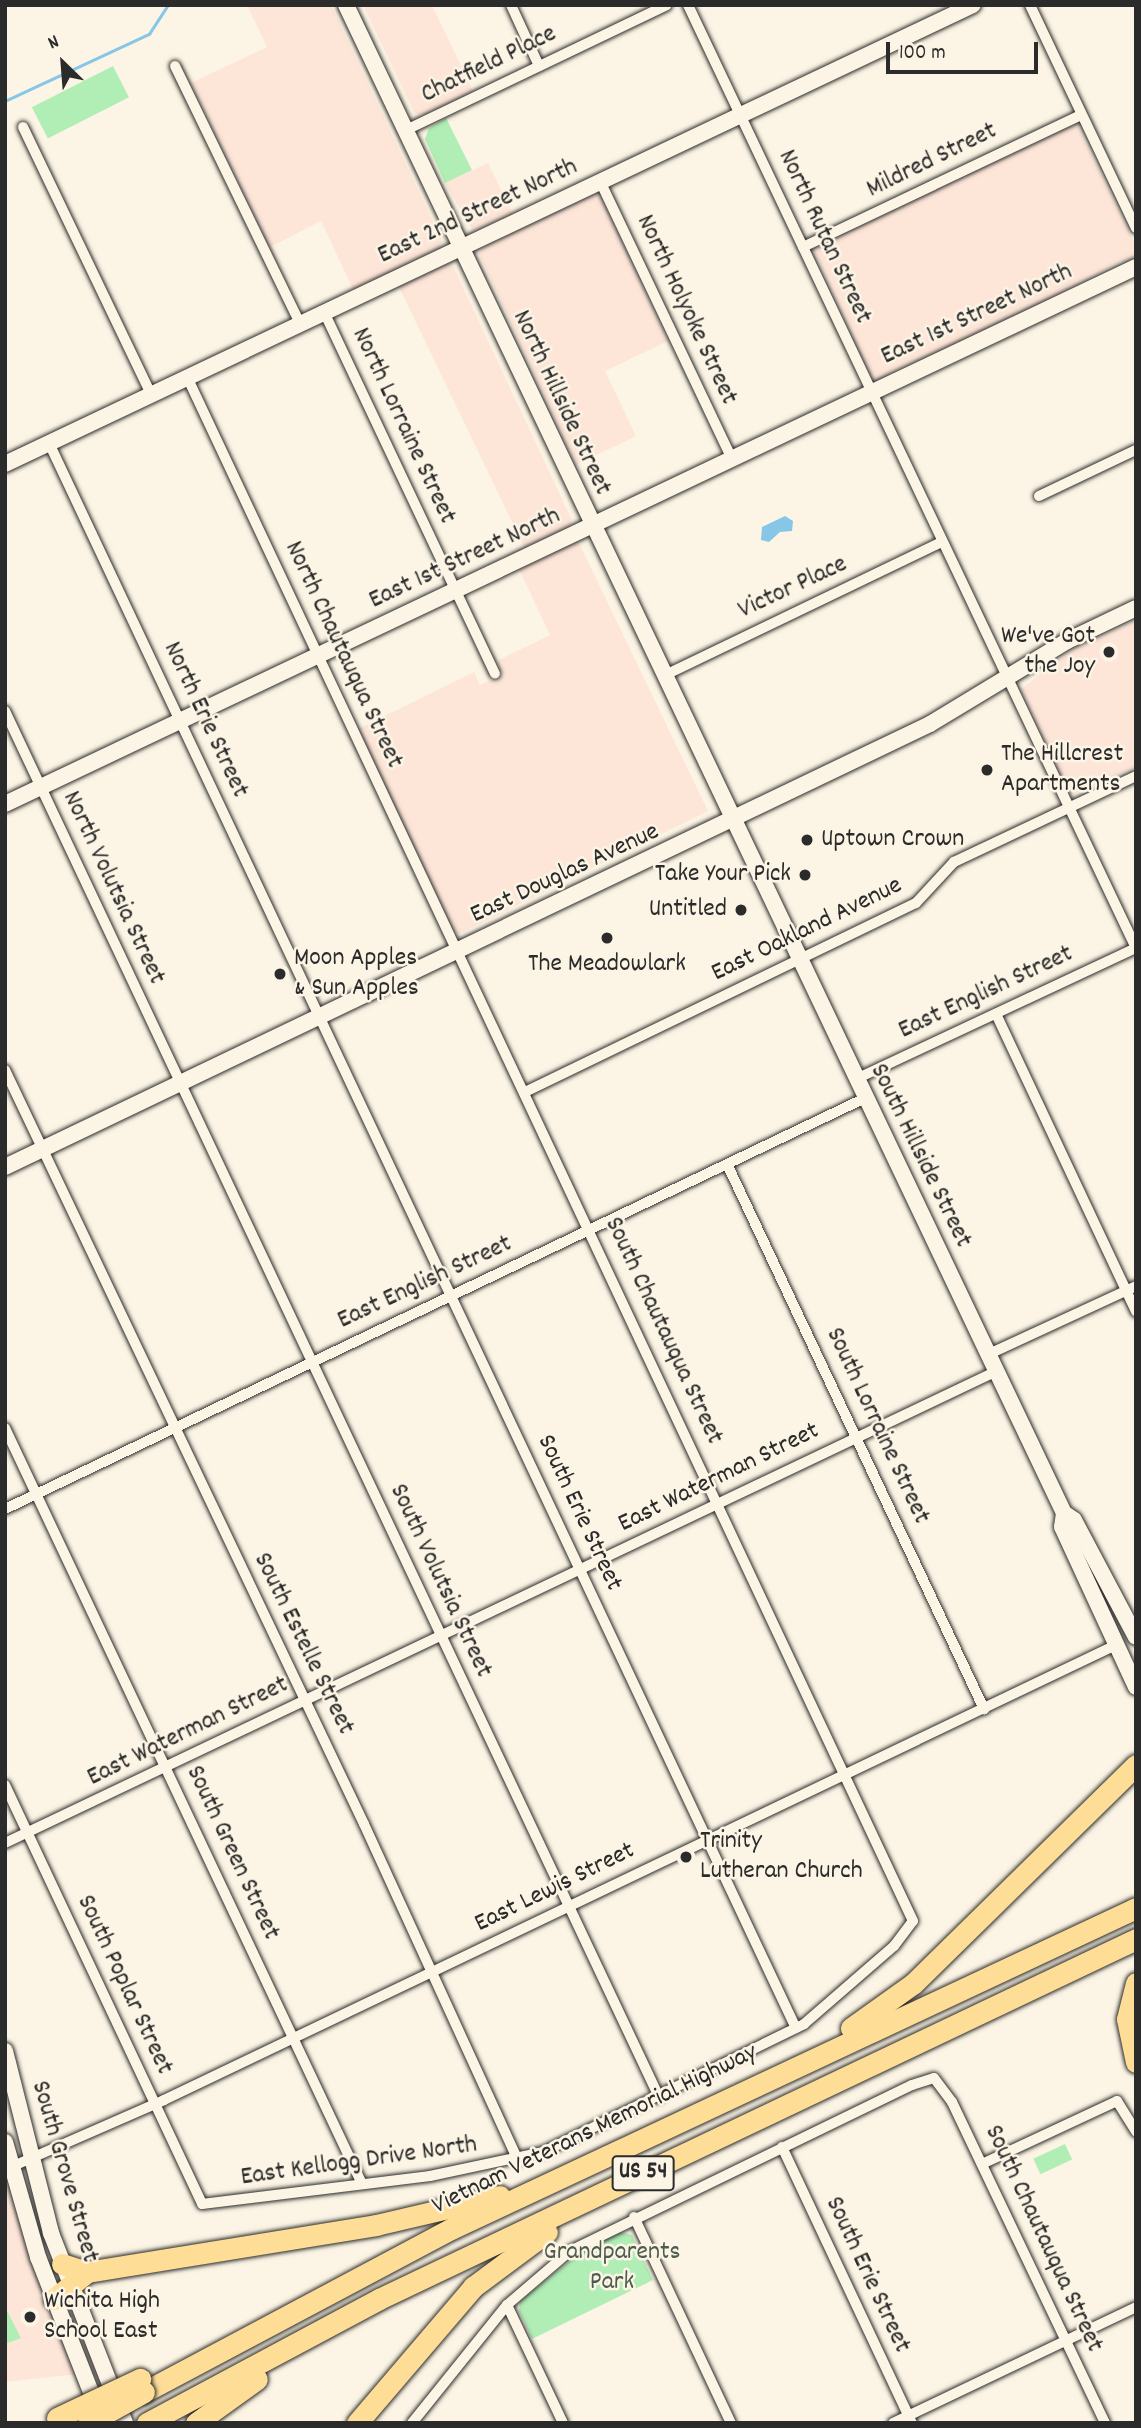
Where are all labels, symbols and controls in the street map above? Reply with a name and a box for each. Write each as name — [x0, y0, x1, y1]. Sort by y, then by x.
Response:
street label: Chatfield Place — [416, 19, 562, 111]
north arrow — [28, 28, 98, 98]
scale bar — [889, 28, 1041, 72]
text: N — [44, 29, 64, 58]
text: 100 m — [899, 39, 946, 69]
street label: Mildred Street — [862, 116, 1002, 206]
street label: North Rutan Street — [770, 145, 878, 329]
street label: East 2nd Street North — [373, 152, 583, 272]
street label: North Holyoke Street — [628, 210, 744, 410]
street label: East 1st Street North — [876, 257, 1078, 373]
street label: North Hillside Street — [505, 306, 617, 500]
street label: North Lorraine Street — [344, 323, 462, 529]
street label: East 1st Street North — [364, 501, 566, 617]
street label: North Chautauqua Street — [277, 537, 409, 773]
street label: Victor Place — [734, 549, 852, 627]
place label: We've Got the Joy — [1001, 621, 1095, 682]
street label: North Erie Street — [155, 637, 255, 803]
marker: We've Got the Joy — [1101, 644, 1117, 660]
place label: The Hillcrest Apartments — [1001, 739, 1123, 800]
marker: The Hillcrest Apartments — [979, 762, 995, 778]
street label: North Volutsia Street — [55, 786, 171, 990]
street label: East Douglas Avenue — [466, 817, 664, 931]
place label: Uptown Crown — [821, 824, 964, 856]
marker: Uptown Crown — [799, 832, 815, 848]
place label: Take Your Pick — [655, 859, 791, 891]
marker: Take Your Pick — [797, 867, 813, 883]
street label: East Oakland Avenue — [707, 870, 907, 990]
place label: Untitled — [649, 894, 727, 926]
marker: Untitled — [733, 902, 749, 918]
marker: The Meadowlark — [599, 930, 615, 946]
street label: East English Street — [894, 939, 1078, 1047]
place label: Moon Apples & Sun Apples — [294, 943, 419, 1004]
place label: The Meadowlark — [528, 949, 686, 981]
marker: Moon Apples & Sun Apples — [272, 966, 288, 982]
street label: South Hillside Street — [862, 1059, 978, 1253]
street label: South Chautauqua Street — [597, 1213, 729, 1449]
street label: East English Street — [333, 1229, 517, 1337]
street label: South Lorraine Street — [818, 1323, 936, 1529]
street label: East Waterman Street — [614, 1416, 824, 1540]
street label: South Erie Street — [529, 1430, 629, 1596]
street label: South Volutsia Street — [382, 1479, 498, 1683]
street label: South Estelle Street — [245, 1548, 361, 1740]
street label: East Waterman Street — [83, 1670, 293, 1794]
street label: South Green Street — [178, 1761, 286, 1945]
place label: Trinity Lutheran Church — [700, 1826, 863, 1888]
street label: East Lewis Street — [470, 1836, 640, 1940]
marker: Trinity Lutheran Church — [678, 1849, 694, 1865]
street label: South Poplar Street — [69, 1890, 179, 2080]
street label: Vietnam Veterans Memorial Highway — [427, 2038, 763, 2222]
street label: South Grove Street — [23, 2078, 105, 2266]
street label: South Chautauqua Street — [977, 2121, 1109, 2357]
street label: East Kellogg Drive North — [239, 2130, 479, 2194]
road number: US 54 — [612, 2152, 674, 2194]
street label: South Erie Street — [817, 2192, 917, 2358]
park label: Grandparents Park — [544, 2237, 680, 2298]
place label: Wichita High School East — [44, 2286, 160, 2348]
marker: Wichita High School East — [22, 2309, 38, 2325]

